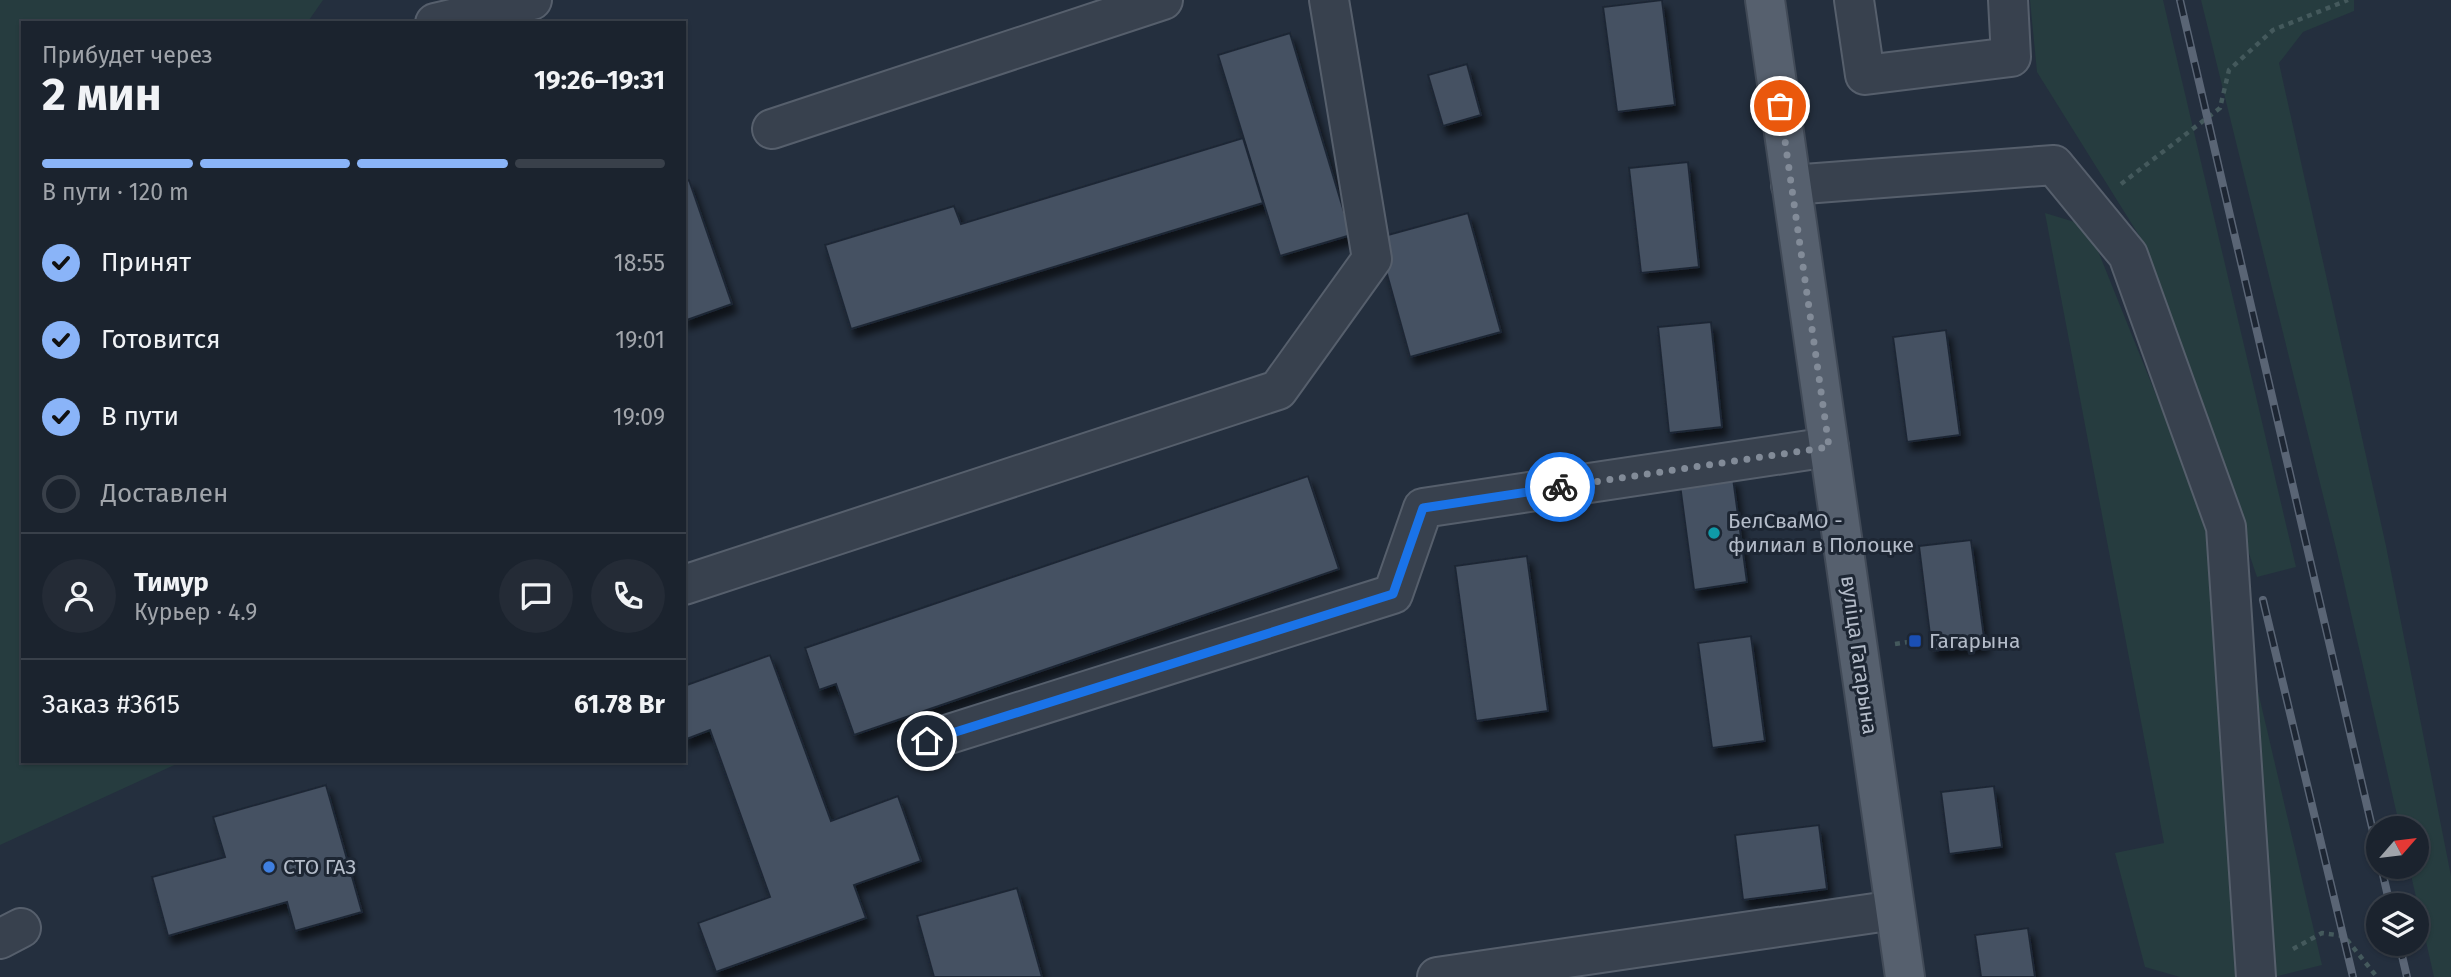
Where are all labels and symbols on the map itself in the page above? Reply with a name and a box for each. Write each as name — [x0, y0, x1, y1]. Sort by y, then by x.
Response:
pin — [1750, 76, 1810, 136]
courier — [1525, 452, 1595, 522]
place label: БелСваМО - филиал в Полоцке — [1728, 508, 1914, 558]
marker: БелСваМО - филиал в Полоцке — [1706, 525, 1722, 541]
street label: вуліца Гагарына — [1835, 574, 1883, 736]
place label: Гагарына — [1929, 628, 2020, 654]
marker: Гагарына — [1907, 633, 1923, 649]
pin — [897, 711, 957, 771]
north arrow — [2366, 816, 2429, 878]
place label: СТО ГАЗ — [283, 854, 356, 880]
marker: СТО ГАЗ — [261, 859, 277, 875]

